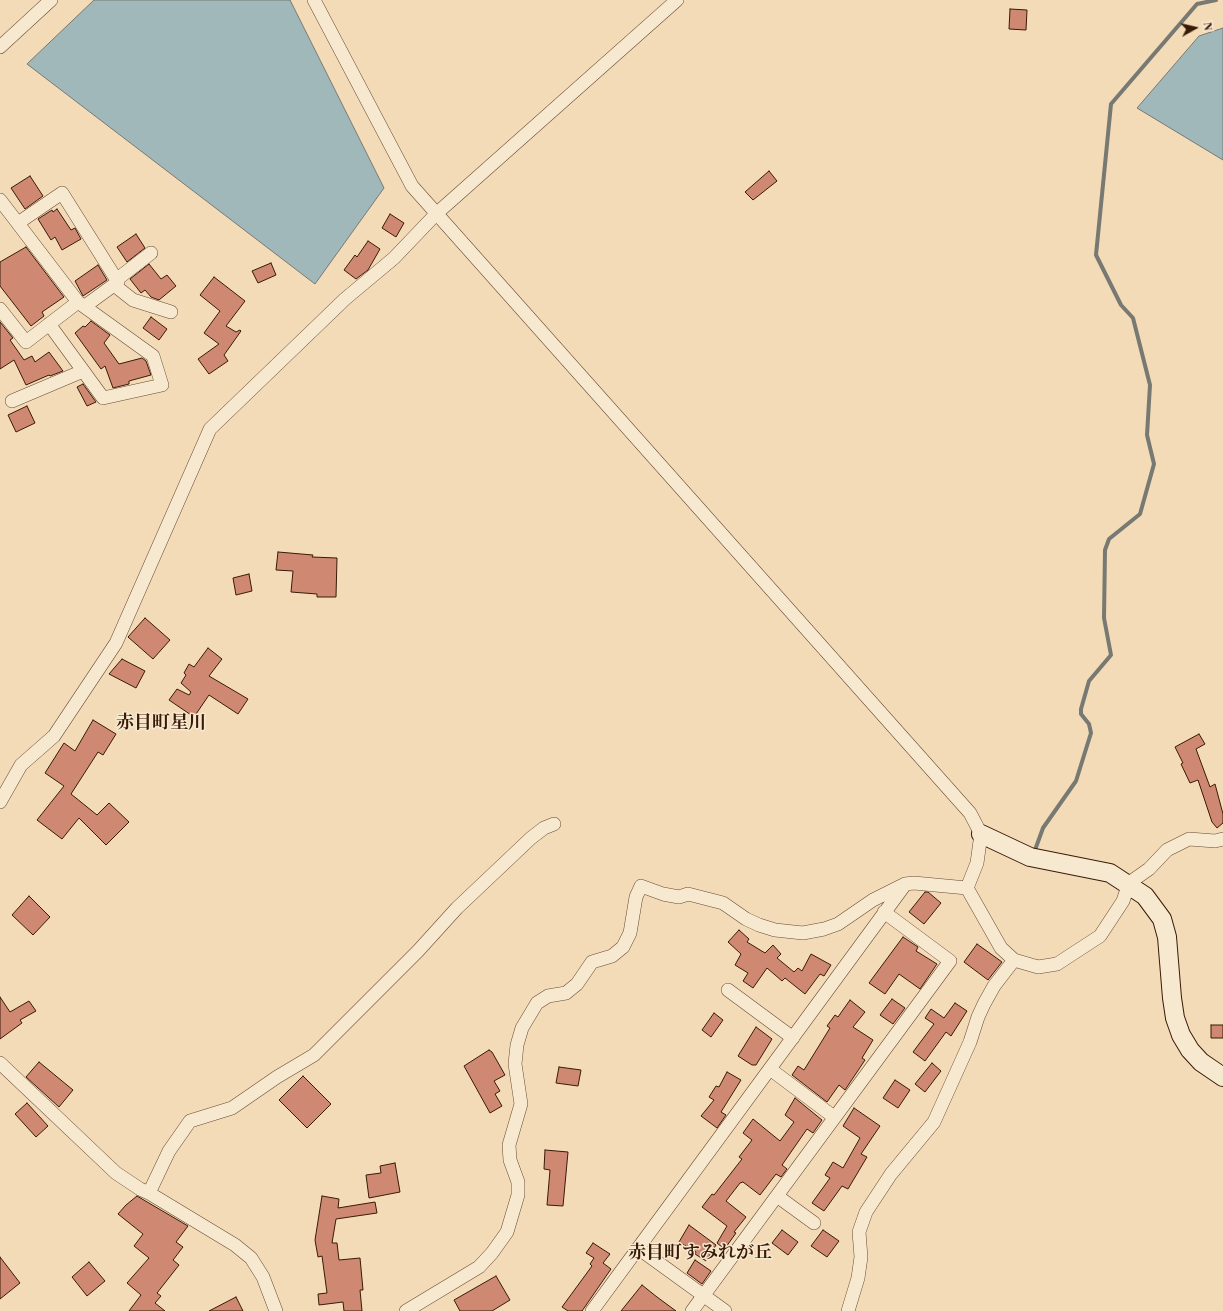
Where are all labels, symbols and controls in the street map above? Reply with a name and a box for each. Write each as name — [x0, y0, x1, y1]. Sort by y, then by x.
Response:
north arrow — [1175, 8, 1215, 48]
text: N — [1199, 21, 1214, 32]
district label: 赤目町星川 — [116, 713, 206, 735]
district label: 赤目町すみれが丘 — [628, 1243, 772, 1265]

